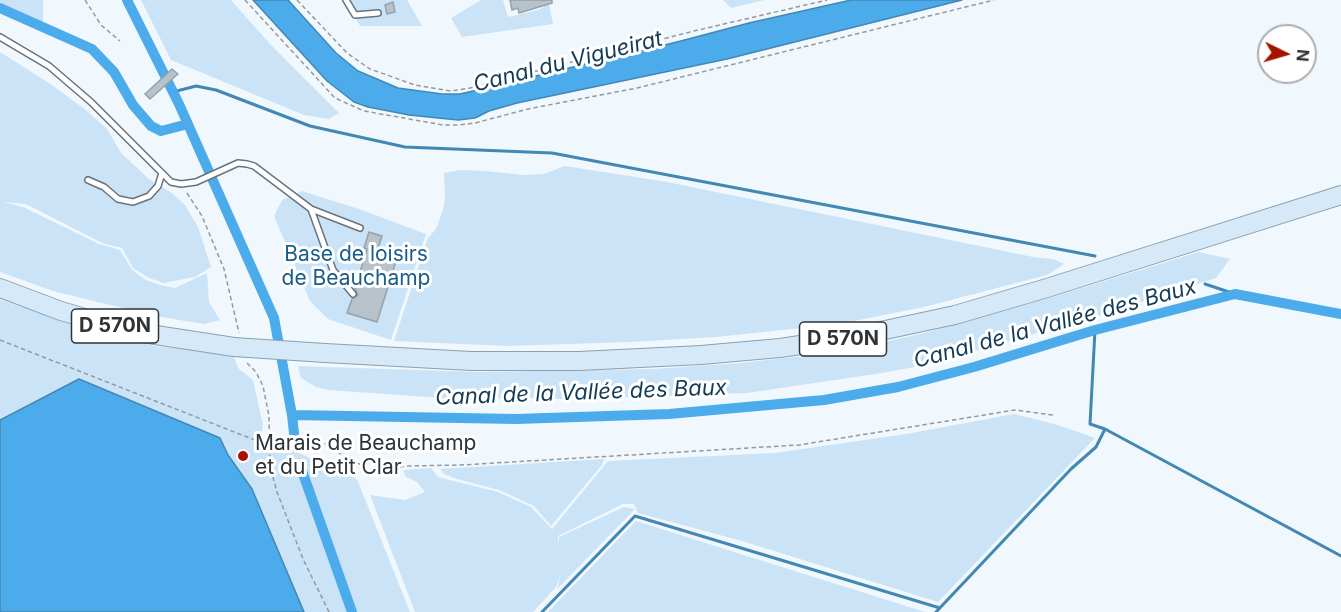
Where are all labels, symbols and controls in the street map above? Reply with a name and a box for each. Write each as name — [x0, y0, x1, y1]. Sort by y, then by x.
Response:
north arrow — [1257, 24, 1317, 84]
water label: Canal du Vigueirat — [471, 26, 665, 98]
text: N — [1292, 48, 1313, 62]
park label: Base de loisirs de Beauchamp — [282, 242, 430, 292]
water label: Canal de la Vallée des Baux — [911, 274, 1199, 374]
road number: D 570N — [72, 309, 158, 343]
road number: D 570N — [800, 322, 886, 356]
water label: Canal de la Vallée des Baux — [435, 375, 727, 411]
place label: Marais de Beauchamp et du Petit Clar — [255, 431, 476, 481]
marker: Marais de Beauchamp et du Petit Clar — [236, 449, 250, 463]

